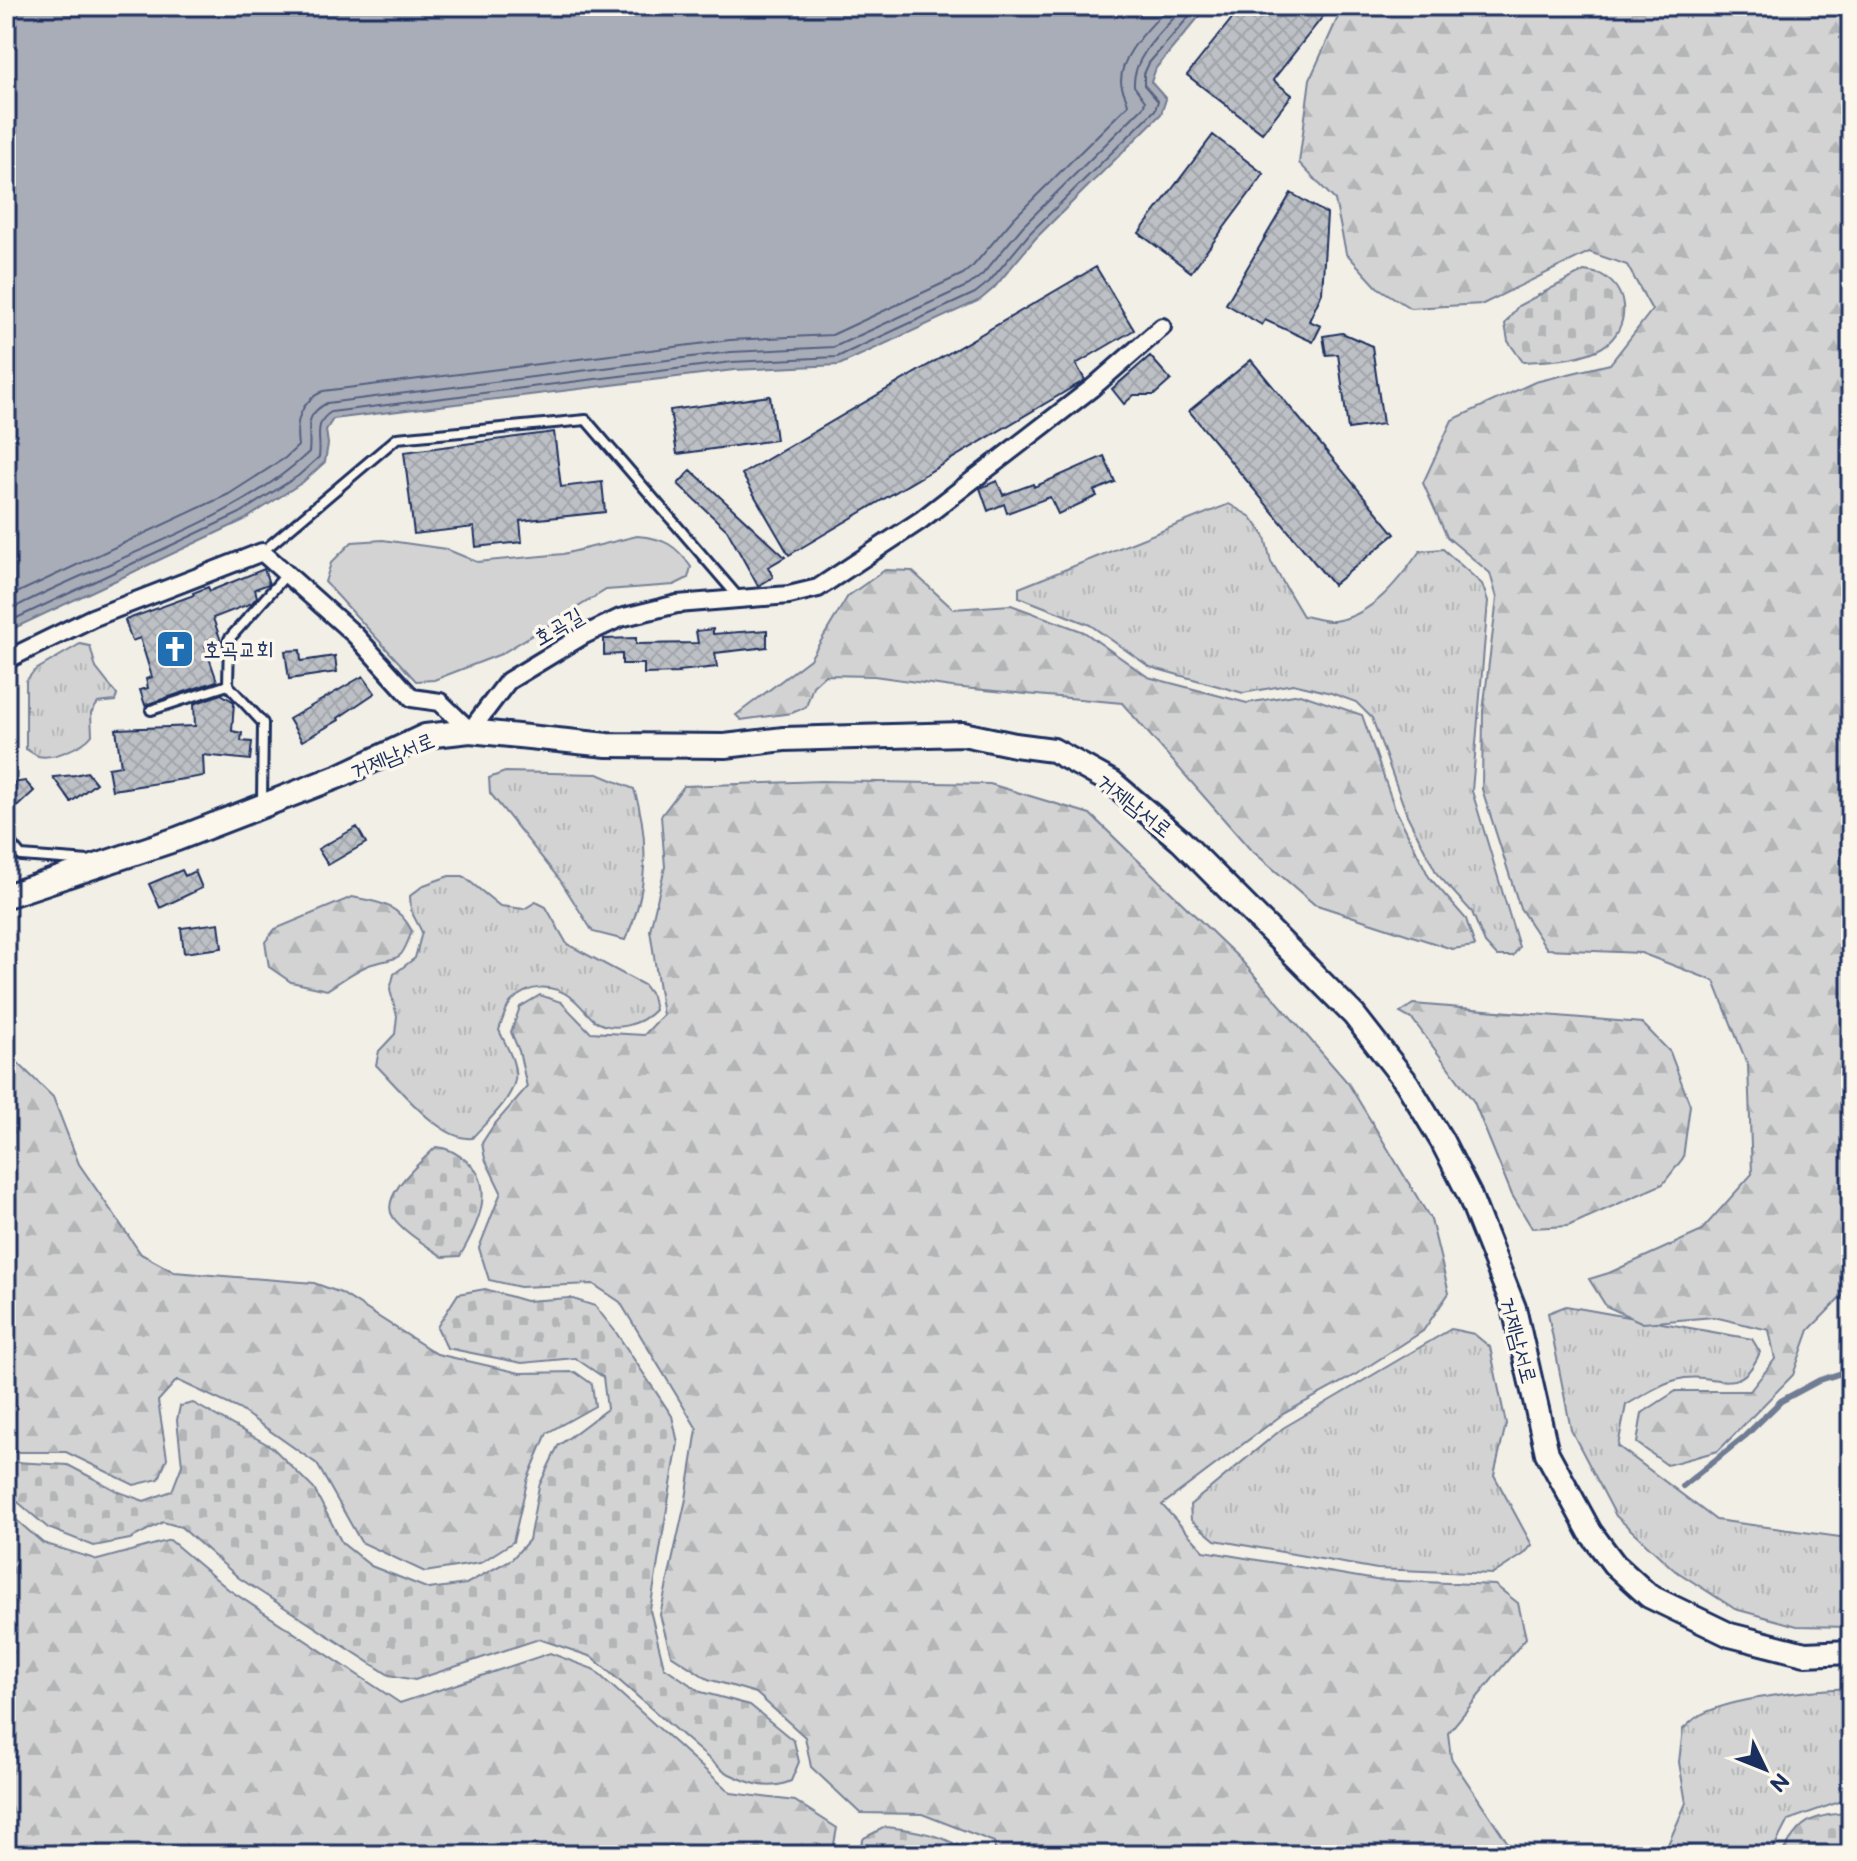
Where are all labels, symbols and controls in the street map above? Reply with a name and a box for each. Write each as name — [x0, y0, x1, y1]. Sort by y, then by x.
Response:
street label: 호곡길 — [529, 602, 589, 652]
church icon: 호곡교회 — [154, 628, 196, 670]
place label: 호곡교회 — [203, 637, 274, 664]
street label: 거제남서로 — [346, 727, 439, 785]
street label: 거제남서로 — [1091, 768, 1177, 844]
street label: 거제남서로 — [1493, 1294, 1542, 1387]
north arrow — [1725, 1729, 1805, 1809]
text: N — [1763, 1766, 1794, 1797]

